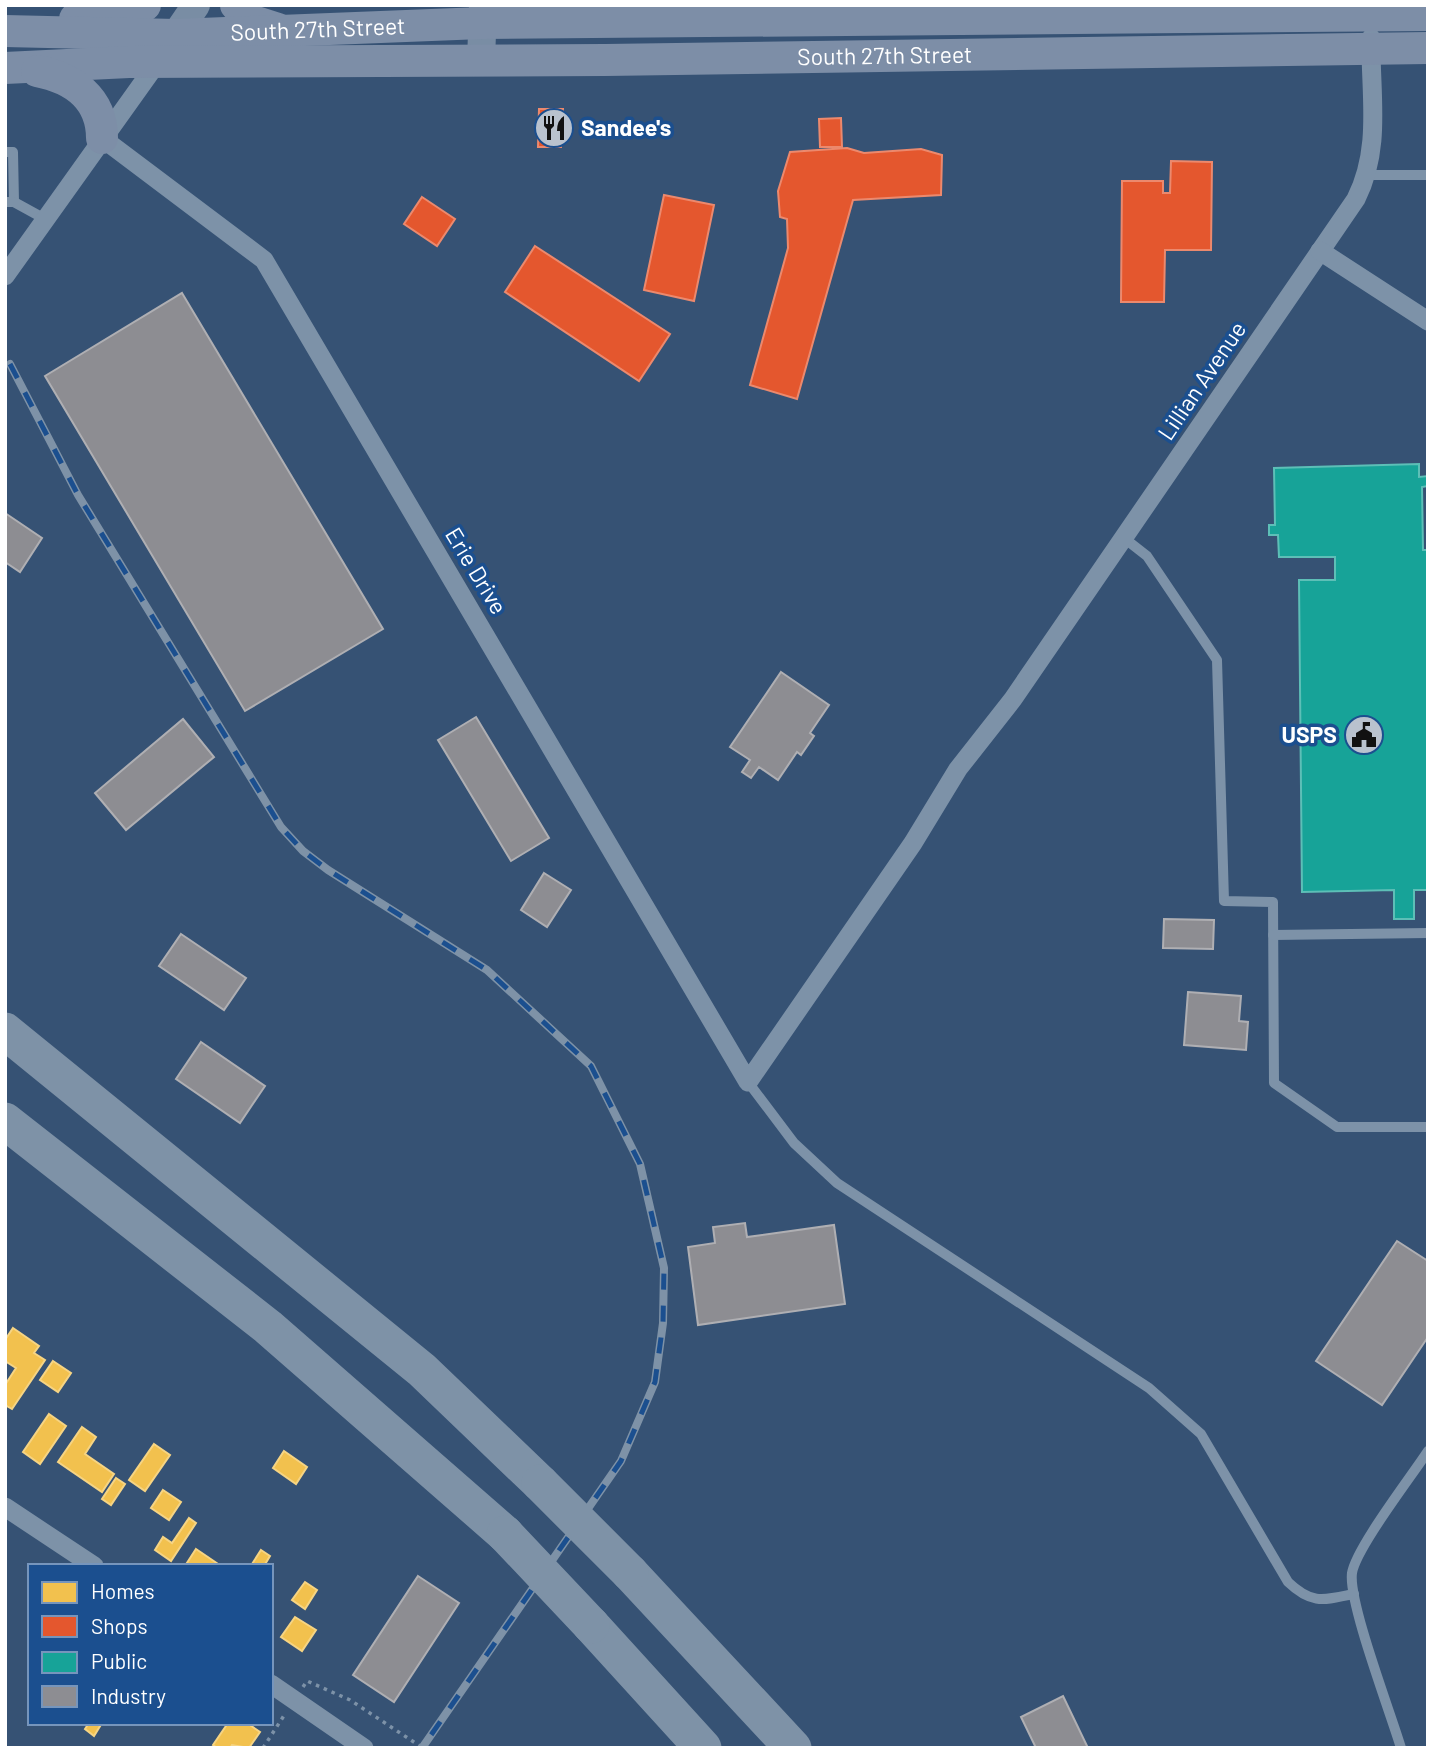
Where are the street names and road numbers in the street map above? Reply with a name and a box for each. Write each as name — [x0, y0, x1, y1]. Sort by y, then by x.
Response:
street label: South 27th Street — [230, 11, 406, 46]
street label: South 27th Street — [797, 40, 973, 70]
street label: Lillian Avenue — [1151, 316, 1251, 445]
street label: Erie Drive — [440, 522, 514, 619]

